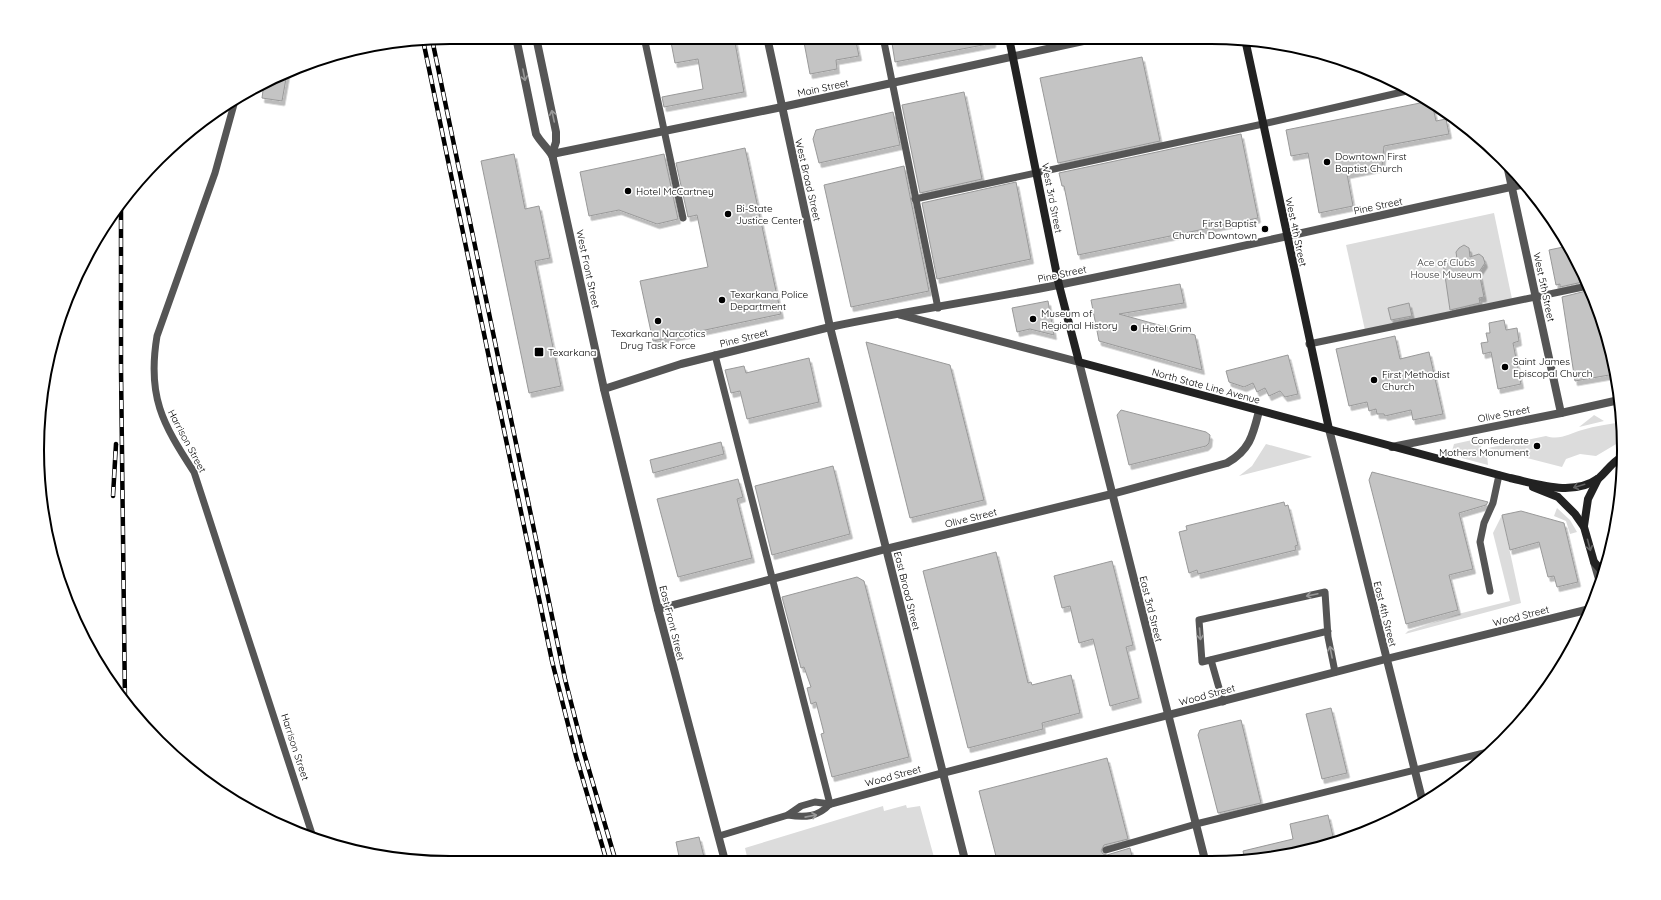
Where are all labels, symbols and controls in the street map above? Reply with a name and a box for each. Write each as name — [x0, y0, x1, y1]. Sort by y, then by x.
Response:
one-way arrow — [520, 68, 528, 81]
street label: Main Street — [796, 76, 851, 100]
one-way arrow — [548, 109, 556, 122]
street label: West Broad Street — [792, 137, 824, 223]
place label: Downtown First Baptist Church — [1335, 150, 1407, 175]
marker: Downtown First Baptist Church — [1322, 157, 1332, 167]
street label: West 3rd Street — [1039, 162, 1065, 235]
place label: Hotel McCartney — [636, 185, 714, 198]
marker: Hotel McCartney — [623, 186, 633, 196]
street label: Pine Street — [1352, 194, 1404, 218]
street label: West 4th Street — [1282, 196, 1310, 268]
place label: Bi-State Justice Center — [736, 202, 802, 227]
marker: Bi-State Justice Center — [723, 209, 733, 219]
place label: First Baptist Church Downtown — [1173, 217, 1258, 242]
marker: First Baptist Church Downtown — [1260, 224, 1270, 234]
street label: West Front Street — [573, 228, 603, 310]
street label: West 5th Street — [1530, 251, 1558, 323]
park label: Ace of Clubs House Museum — [1410, 256, 1482, 281]
street label: Pine Street — [1036, 262, 1088, 286]
place label: Texarkana Police Department — [730, 288, 809, 313]
marker: Texarkana Police Department — [717, 295, 727, 305]
place label: Museum of Regional History — [1041, 307, 1117, 332]
marker: Museum of Regional History — [1028, 314, 1038, 324]
marker: Texarkana Narcotics Drug Task Force — [653, 316, 663, 326]
place label: Hotel Grim — [1142, 322, 1191, 335]
marker: Hotel Grim — [1129, 323, 1139, 333]
street label: Pine Street — [718, 326, 770, 350]
place label: Texarkana Narcotics Drug Task Force — [611, 327, 706, 352]
marker: Texarkana — [533, 346, 545, 358]
place label: Texarkana — [548, 346, 596, 359]
place label: Saint James Episcopal Church — [1513, 355, 1592, 380]
marker: Saint James Episcopal Church — [1500, 362, 1510, 372]
street label: North State Line Avenue — [1150, 365, 1262, 407]
place label: First Methodist Church — [1382, 368, 1450, 393]
marker: First Methodist Church — [1369, 375, 1379, 385]
street label: Olive Street — [1477, 402, 1532, 425]
street label: Harrison Street — [165, 407, 209, 475]
place label: Confederate Mothers Monument — [1439, 434, 1530, 459]
marker: Confederate Mothers Monument — [1532, 441, 1542, 451]
one-way arrow — [1572, 483, 1585, 490]
street label: Olive Street — [944, 505, 999, 531]
one-way arrow — [1586, 538, 1593, 551]
street label: East Broad Street — [891, 550, 923, 632]
street label: East 3rd Street — [1137, 575, 1166, 644]
street label: East 4th Street — [1371, 580, 1400, 649]
street label: East Front Street — [656, 584, 688, 663]
one-way arrow — [1306, 591, 1319, 599]
street label: Wood Street — [1491, 603, 1551, 629]
one-way arrow — [1196, 627, 1204, 640]
one-way arrow — [1327, 646, 1335, 659]
street label: Wood Street — [1177, 681, 1237, 709]
street label: Harrison Street — [278, 712, 312, 783]
street label: Wood Street — [863, 762, 923, 790]
one-way arrow — [804, 811, 817, 819]

